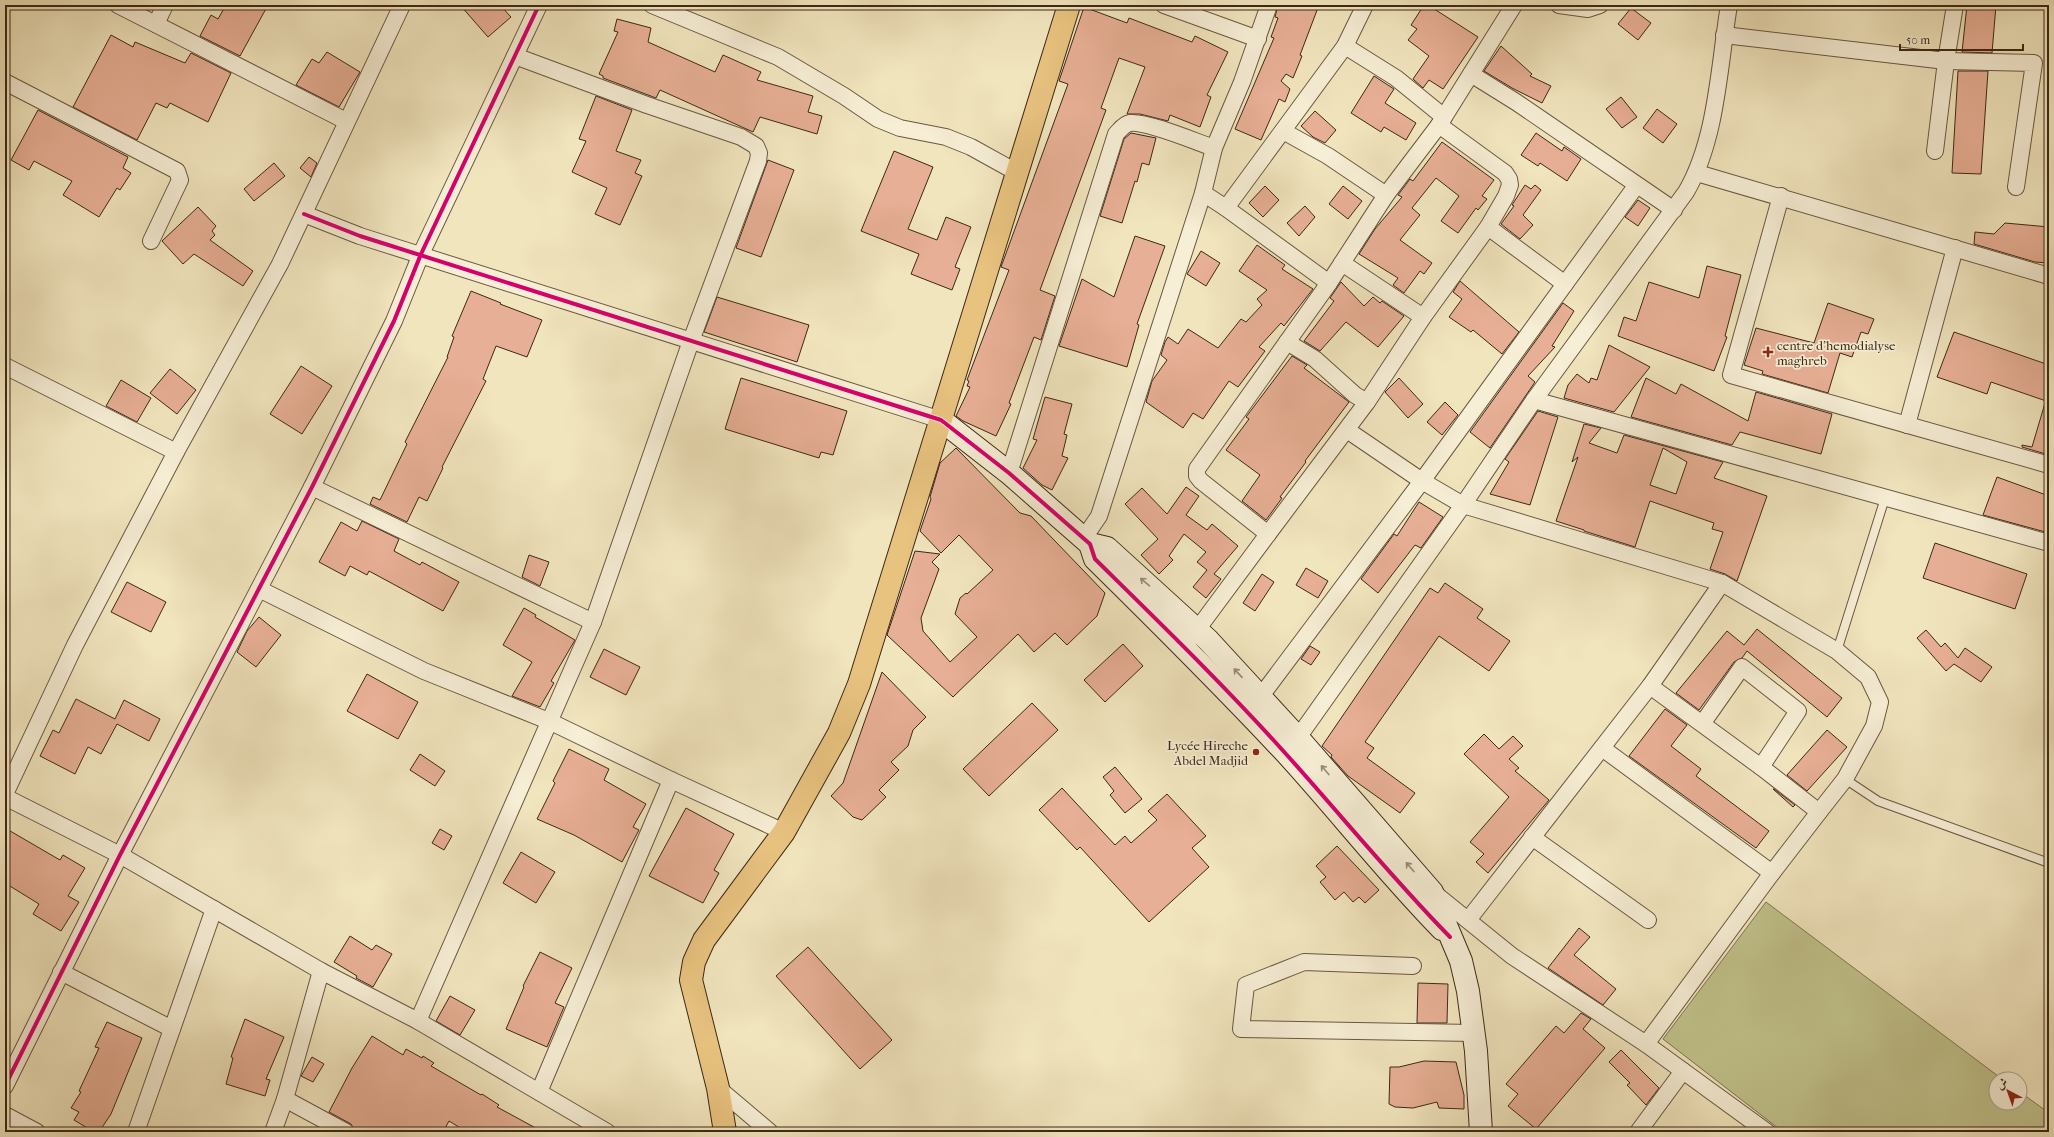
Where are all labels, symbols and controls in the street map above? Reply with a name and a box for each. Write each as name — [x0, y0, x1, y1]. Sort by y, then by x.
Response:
scale bar — [1900, 26, 2023, 52]
text: 50 m — [1906, 33, 1930, 47]
place label: centre d'hemodialyse maghreb — [1777, 338, 1896, 368]
marker: centre d'hemodialyse maghreb — [1762, 346, 1774, 358]
one-way arrow — [1140, 578, 1150, 587]
one-way arrow — [1234, 667, 1243, 678]
place label: Lycée Hireche Abdel Madjid — [1167, 738, 1249, 768]
marker: Lycée Hireche Abdel Madjid — [1251, 747, 1261, 757]
one-way arrow — [1320, 764, 1329, 775]
one-way arrow — [1406, 862, 1415, 873]
north arrow — [1988, 1071, 2028, 1111]
text: ش — [1993, 1075, 2010, 1092]

